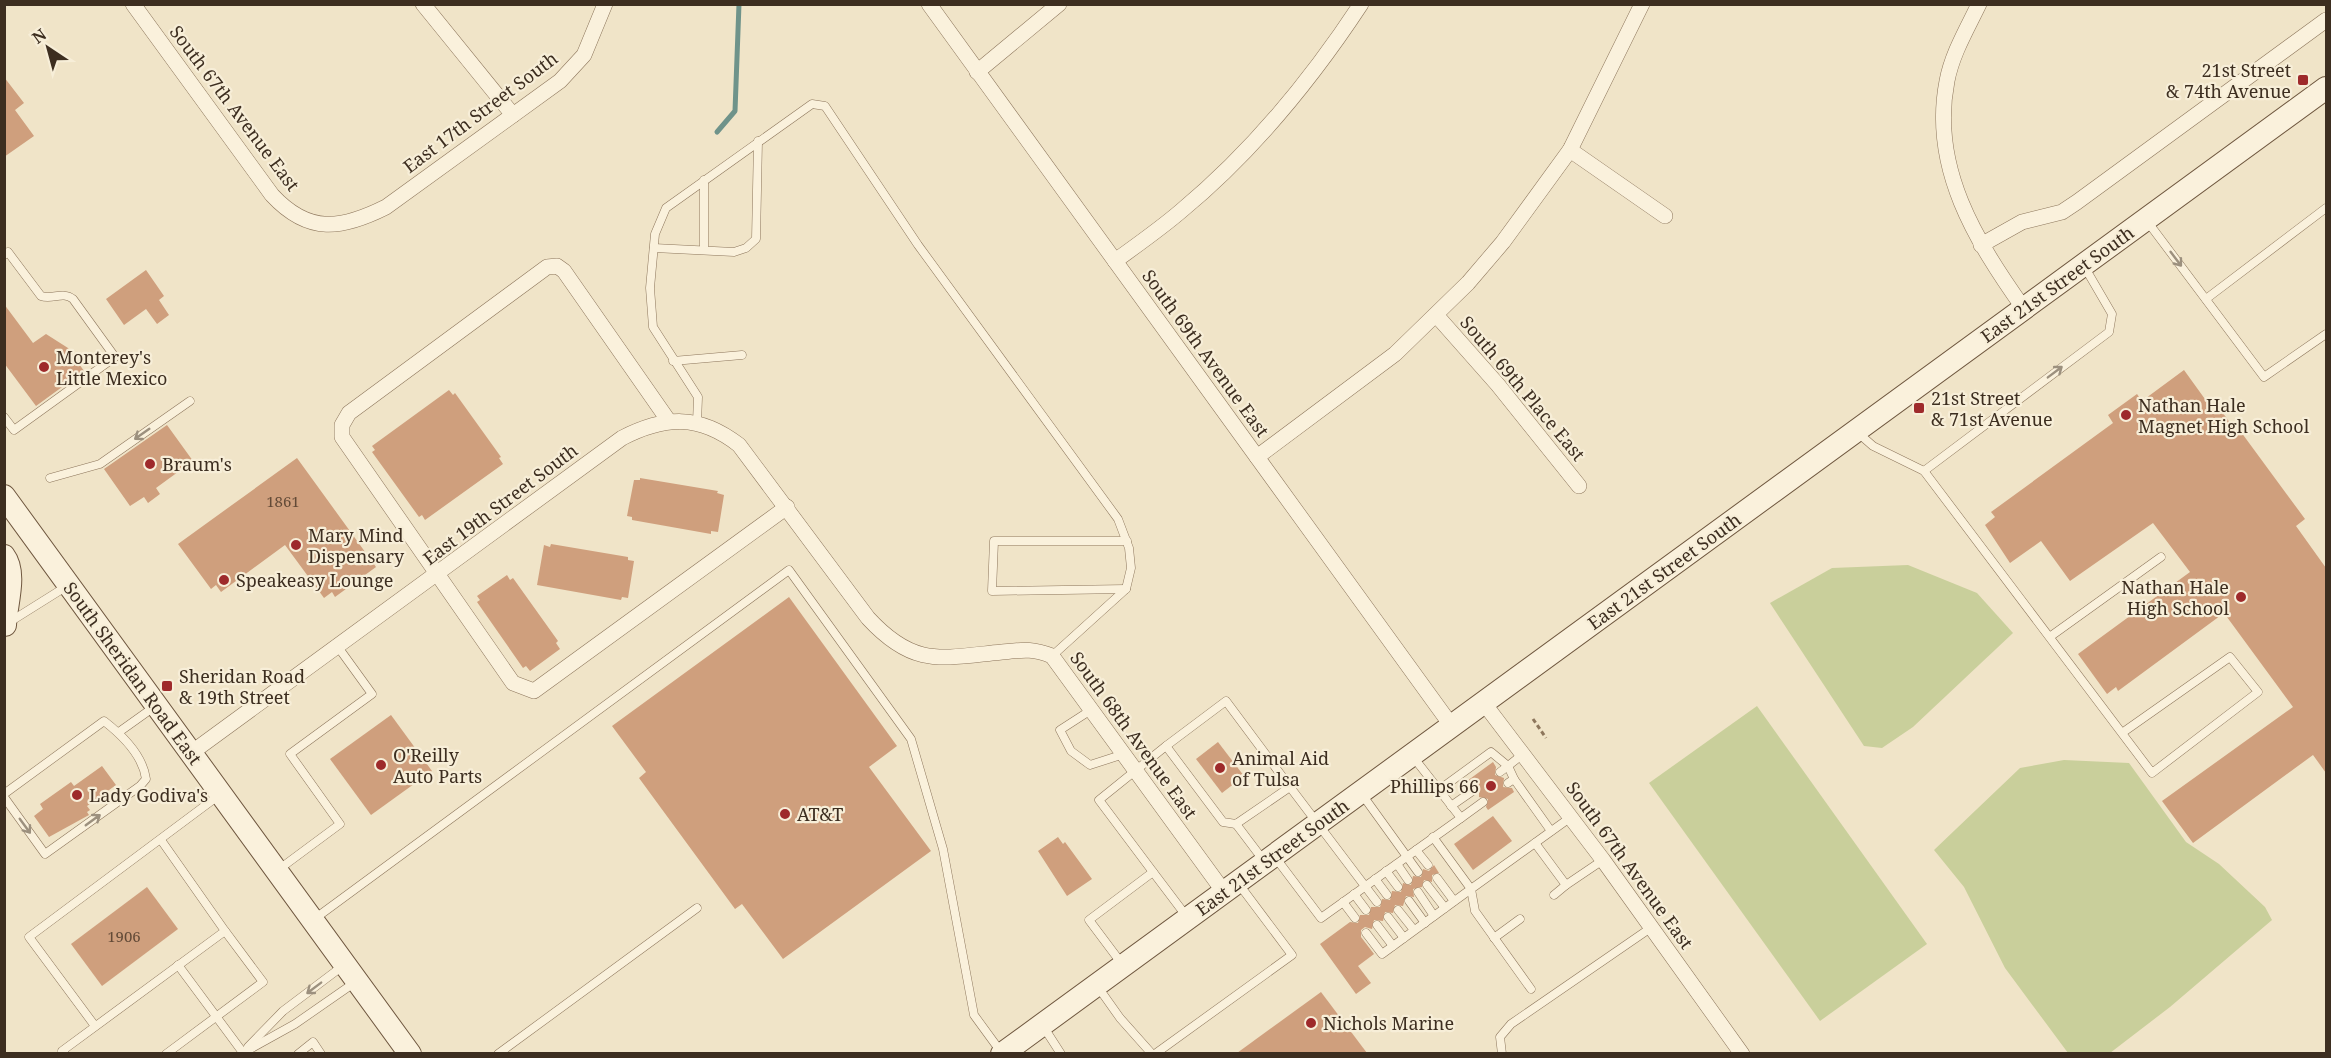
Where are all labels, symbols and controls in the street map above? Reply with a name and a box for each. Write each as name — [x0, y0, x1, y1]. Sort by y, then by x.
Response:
north arrow — [18, 18, 78, 78]
street label: South 67th Avenue East — [165, 20, 305, 196]
text: N — [28, 23, 51, 48]
street label: East 17th Street South — [398, 46, 562, 178]
place label: 21st Street & 74th Avenue — [2166, 58, 2291, 103]
marker: 21st Street & 74th Avenue — [2296, 73, 2310, 87]
street label: East 21st Street South — [1976, 220, 2138, 348]
one-way arrow — [2169, 251, 2182, 267]
street label: South 69th Avenue East — [1137, 264, 1275, 442]
street label: South 69th Place East — [1455, 311, 1591, 465]
place label: Monterey's Little Mexico — [56, 345, 167, 390]
marker: Monterey's Little Mexico — [37, 360, 51, 374]
one-way arrow — [2047, 366, 2063, 379]
place label: 21st Street & 71st Avenue — [1931, 386, 2053, 431]
place label: Nathan Hale Magnet High School — [2138, 393, 2310, 438]
marker: 21st Street & 71st Avenue — [1912, 401, 1926, 415]
marker: Nathan Hale Magnet High School — [2119, 408, 2133, 422]
one-way arrow — [135, 428, 151, 440]
street label: East 19th Street South — [418, 438, 582, 570]
place label: Braum's — [162, 452, 232, 476]
marker: Braum's — [143, 457, 157, 471]
house number: 1861 — [266, 491, 300, 511]
street label: East 21st Street South — [1583, 507, 1745, 635]
place label: Mary Mind Dispensary — [308, 523, 405, 568]
marker: Mary Mind Dispensary — [289, 538, 303, 552]
place label: Speakeasy Lounge — [236, 568, 393, 592]
marker: Speakeasy Lounge — [217, 573, 231, 587]
place label: Nathan Hale High School — [2121, 575, 2229, 620]
street label: South Sheridan Road East — [58, 577, 208, 769]
marker: Nathan Hale High School — [2234, 590, 2248, 604]
street label: South 68th Avenue East — [1065, 646, 1203, 824]
place label: Sheridan Road & 19th Street — [179, 664, 305, 709]
marker: Sheridan Road & 19th Street — [160, 679, 174, 693]
place label: O'Reilly Auto Parts — [393, 743, 482, 788]
place label: Animal Aid of Tulsa — [1232, 746, 1329, 791]
marker: O'Reilly Auto Parts — [374, 758, 388, 772]
marker: Animal Aid of Tulsa — [1213, 761, 1227, 775]
place label: Phillips 66 — [1390, 774, 1479, 798]
street label: South 67th Avenue East — [1561, 776, 1699, 954]
marker: Phillips 66 — [1484, 779, 1498, 793]
place label: Lady Godiva's — [89, 783, 208, 807]
marker: Lady Godiva's — [70, 788, 84, 802]
street label: East 21st Street South — [1191, 793, 1353, 921]
place label: AT&T — [797, 802, 843, 826]
marker: AT&T — [778, 807, 792, 821]
one-way arrow — [84, 814, 100, 826]
one-way arrow — [19, 817, 31, 833]
house number: 1906 — [107, 926, 141, 946]
one-way arrow — [306, 981, 322, 994]
place label: Nichols Marine — [1323, 1011, 1454, 1035]
marker: Nichols Marine — [1304, 1016, 1318, 1030]

